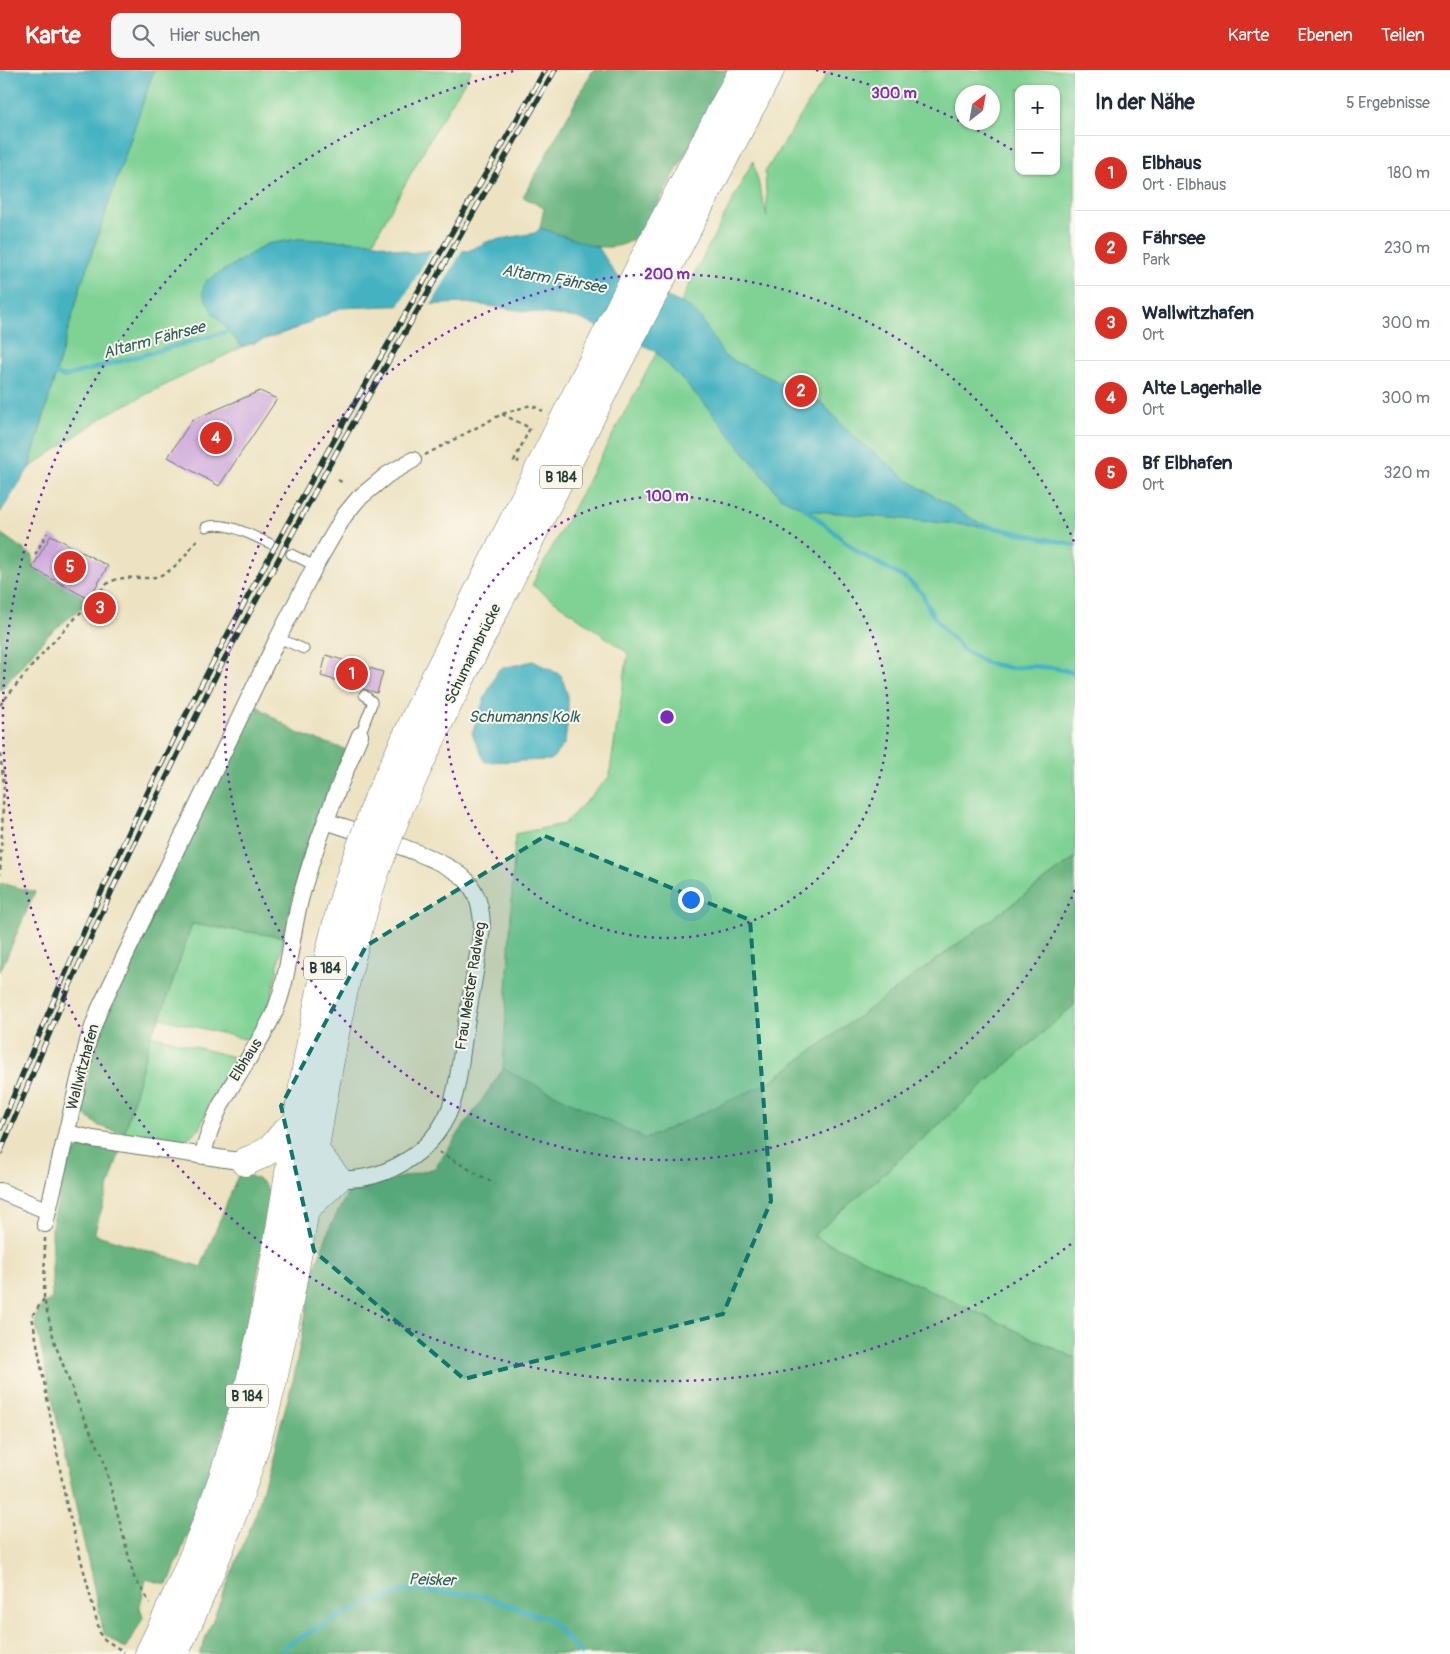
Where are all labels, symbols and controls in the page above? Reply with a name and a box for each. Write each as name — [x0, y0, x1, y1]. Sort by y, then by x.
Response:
search box — [111, 13, 461, 58]
text: Karte — [25, 21, 81, 50]
icon: search — [129, 21, 157, 49]
text: Hier suchen — [169, 23, 260, 47]
text: Karte — [1228, 24, 1269, 47]
text: Ebenen — [1297, 24, 1353, 47]
text: Teilen — [1381, 24, 1425, 47]
text: 300 m — [871, 84, 917, 103]
north arrow — [955, 85, 1000, 130]
map controls — [1015, 85, 1060, 175]
button: + — [1015, 85, 1060, 130]
text: In der Nähe — [1095, 89, 1195, 116]
text: 5 Ergebnisse — [1346, 93, 1430, 113]
button: − — [1015, 130, 1060, 175]
text: Elbhaus — [1142, 151, 1201, 175]
text: 1 — [1108, 163, 1114, 183]
text: 180 m — [1387, 163, 1430, 183]
text: Ort · Elbhaus — [1142, 175, 1226, 195]
text: Fährsee — [1142, 226, 1205, 250]
text: 2 — [1107, 238, 1115, 258]
text: 230 m — [1384, 238, 1430, 258]
text: Park — [1142, 250, 1170, 270]
water label: Altarm Fährsee — [501, 260, 609, 298]
text: 200 m — [644, 265, 690, 284]
text: Wallwitzhafen — [1142, 301, 1254, 325]
text: 3 — [1107, 313, 1115, 333]
text: 300 m — [1382, 313, 1430, 333]
water label: Altarm Fährsee — [101, 316, 209, 363]
text: Ort — [1142, 325, 1164, 345]
pin: 2 — [785, 372, 817, 410]
text: Alte Lagerhalle — [1142, 376, 1261, 400]
text: 4 — [1106, 388, 1116, 408]
text: 300 m — [1382, 388, 1430, 408]
text: Ort — [1142, 400, 1164, 420]
pin: 4 — [200, 419, 232, 457]
text: Bf Elbhafen — [1142, 451, 1232, 475]
text: 5 — [1107, 463, 1115, 483]
text: 320 m — [1384, 463, 1430, 483]
road number: B 184 — [540, 466, 582, 488]
text: Ort — [1142, 475, 1164, 495]
text: 100 m — [646, 487, 688, 506]
pin: 5 — [54, 548, 86, 586]
pin: 3 — [84, 589, 116, 627]
street label: Schumannbrücke — [441, 600, 506, 707]
pin: 1 — [336, 655, 368, 693]
water label: Schumanns Kolk — [469, 707, 581, 727]
centre of rings — [658, 708, 676, 726]
your location — [678, 887, 704, 913]
street label: Frau Meister Radweg — [451, 921, 491, 1051]
road number: B 184 — [304, 956, 346, 980]
street label: Wallwitzhafen — [62, 1022, 104, 1112]
street label: Elbhaus — [226, 1035, 267, 1085]
road number: B 184 — [226, 1384, 268, 1408]
water label: Peisker — [408, 1569, 458, 1591]

